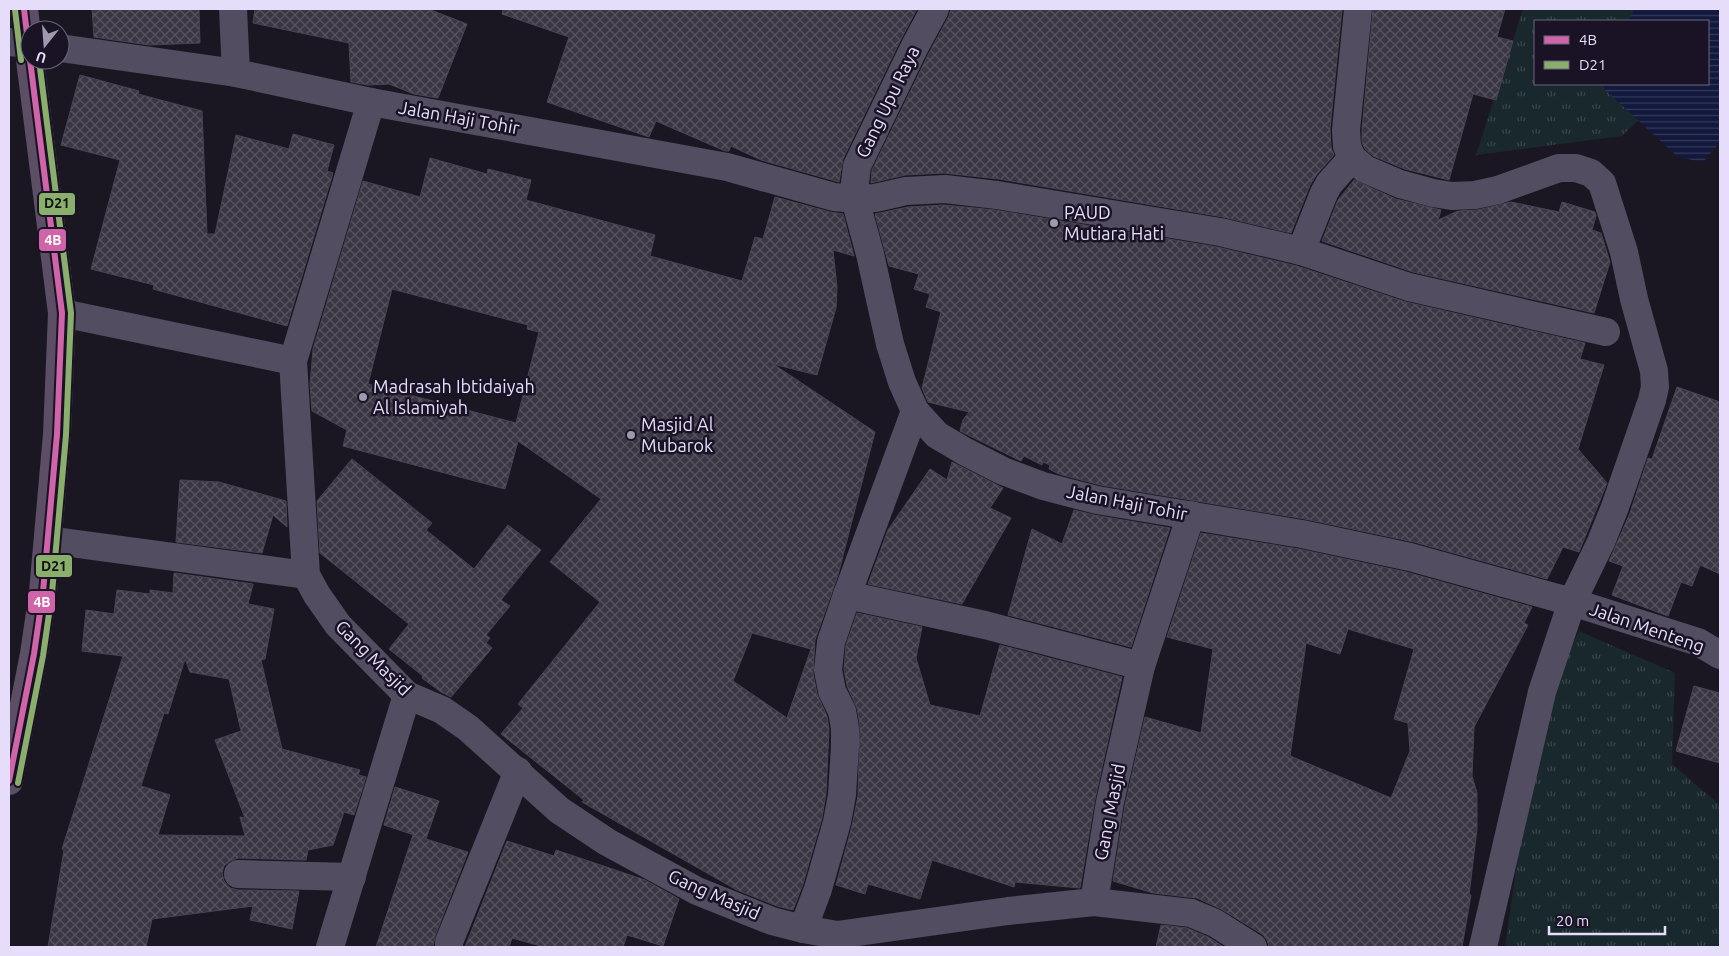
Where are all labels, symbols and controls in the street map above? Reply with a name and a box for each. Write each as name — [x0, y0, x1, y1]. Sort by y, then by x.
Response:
north arrow — [20, 20, 70, 70]
legend — [1534, 20, 1709, 85]
text: 4B — [1579, 31, 1597, 48]
street label: Gang Upu Raya — [851, 43, 923, 161]
text: U — [34, 48, 48, 67]
text: D21 — [1579, 56, 1607, 73]
street label: Jalan Haji Tohir — [397, 97, 521, 138]
line badge: D21 — [38, 192, 76, 216]
text: D21 — [44, 195, 70, 211]
place label: PAUD Mutiara Hati — [1064, 202, 1164, 243]
marker: PAUD Mutiara Hati — [1048, 217, 1060, 229]
line badge: 4B — [38, 228, 67, 252]
text: 4B — [44, 232, 62, 248]
place label: Madrasah Ibtidaiyah Al Islamiyah — [373, 376, 535, 417]
marker: Madrasah Ibtidaiyah Al Islamiyah — [357, 391, 369, 403]
place label: Masjid Al Mubarok — [641, 414, 714, 455]
marker: Masjid Al Mubarok — [625, 429, 637, 441]
street label: Jalan Haji Tohir — [1065, 481, 1189, 524]
line badge: D21 — [35, 554, 73, 578]
text: D21 — [41, 558, 67, 574]
line badge: 4B — [27, 590, 56, 614]
text: 4B — [33, 594, 51, 610]
street label: Jalan Menteng — [1587, 598, 1707, 656]
street label: Gang Masjid — [332, 616, 415, 699]
street label: Gang Masjid — [1090, 762, 1128, 862]
street label: Gang Masjid — [666, 865, 763, 923]
scale bar — [1549, 904, 1665, 936]
text: 20 m — [1556, 912, 1589, 929]

